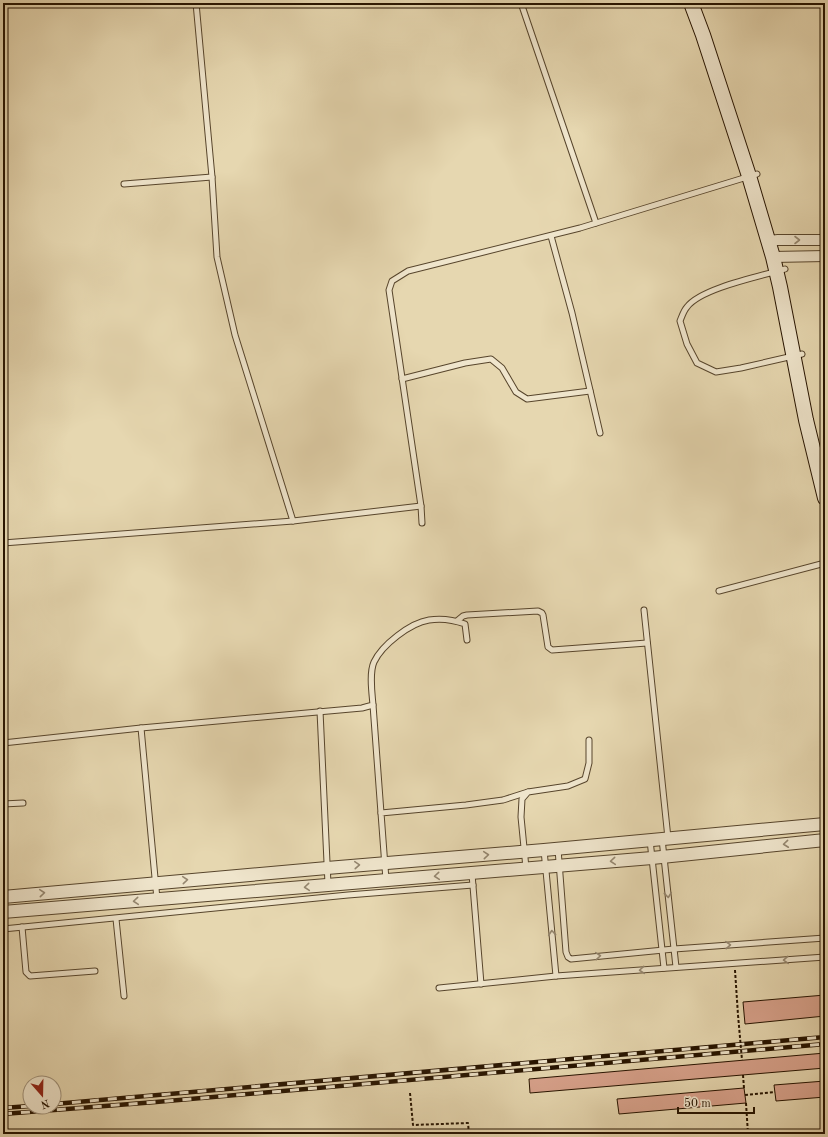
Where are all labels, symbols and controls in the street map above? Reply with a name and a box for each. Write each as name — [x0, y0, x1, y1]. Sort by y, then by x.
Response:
one-way arrow — [794, 236, 800, 244]
one-way arrow — [783, 839, 789, 848]
one-way arrow — [483, 850, 489, 859]
one-way arrow — [610, 856, 616, 865]
one-way arrow — [354, 861, 360, 870]
one-way arrow — [434, 871, 440, 880]
one-way arrow — [182, 876, 188, 885]
one-way arrow — [304, 882, 310, 891]
one-way arrow — [39, 889, 45, 898]
one-way arrow — [663, 892, 672, 898]
one-way arrow — [133, 896, 139, 905]
one-way arrow — [548, 930, 557, 936]
one-way arrow — [725, 941, 731, 950]
one-way arrow — [595, 952, 601, 961]
one-way arrow — [783, 955, 789, 964]
one-way arrow — [639, 965, 645, 974]
north arrow — [22, 1075, 62, 1115]
scale bar — [678, 1089, 754, 1115]
text: N — [39, 1096, 51, 1110]
text: 50 m — [684, 1097, 711, 1110]

